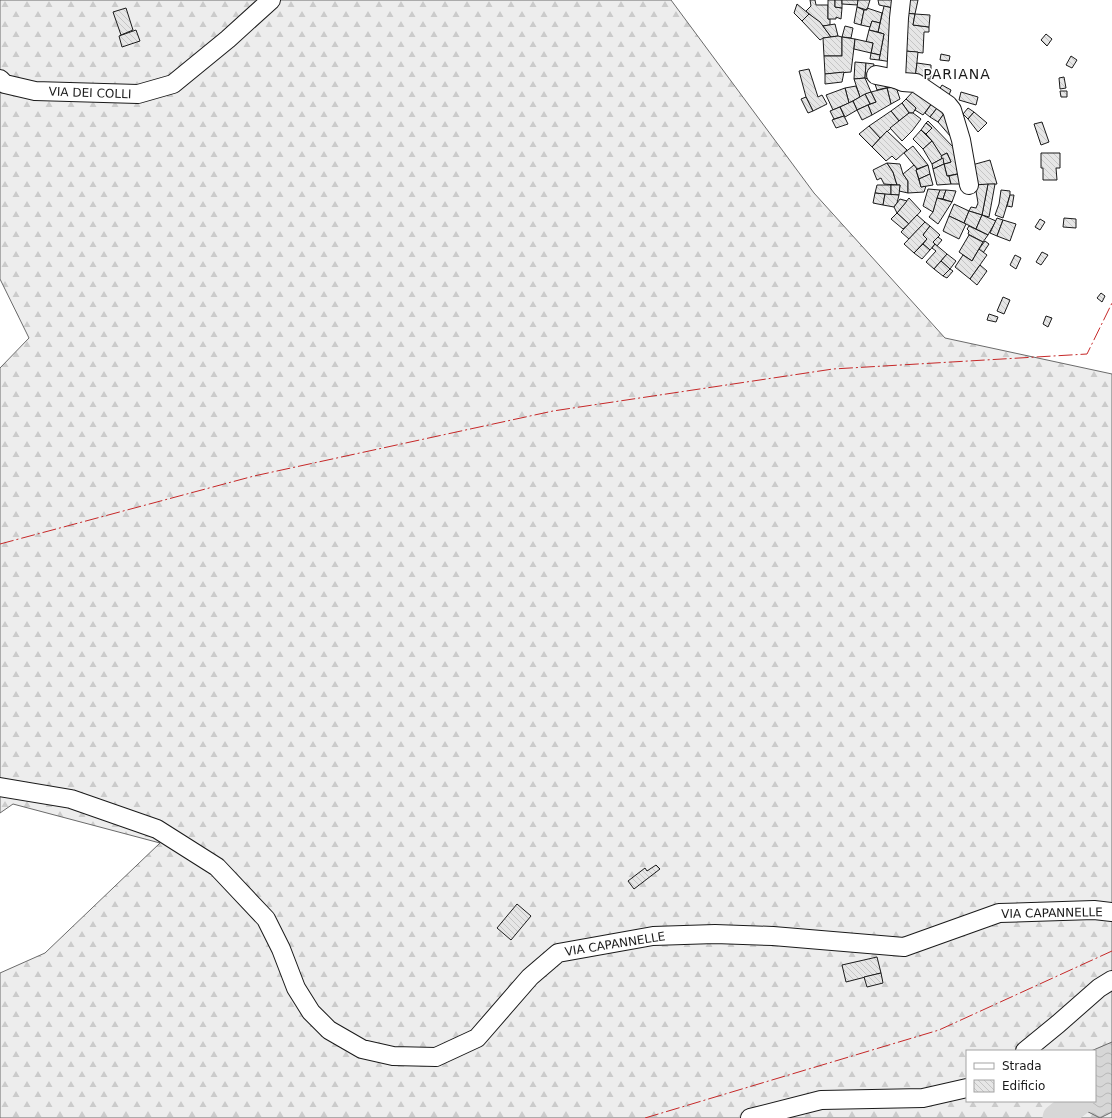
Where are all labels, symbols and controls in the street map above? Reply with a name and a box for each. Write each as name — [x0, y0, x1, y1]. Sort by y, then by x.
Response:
district label: PARIANA — [923, 66, 991, 82]
street label: VIA DEI COLLI — [48, 85, 132, 101]
street label: VIA CAPANNELLE — [1001, 905, 1103, 921]
street label: VIA CAPANNELLE — [564, 929, 666, 959]
legend — [966, 1050, 1096, 1102]
text: Strada — [1002, 1059, 1042, 1073]
text: Edificio — [1002, 1079, 1045, 1093]

